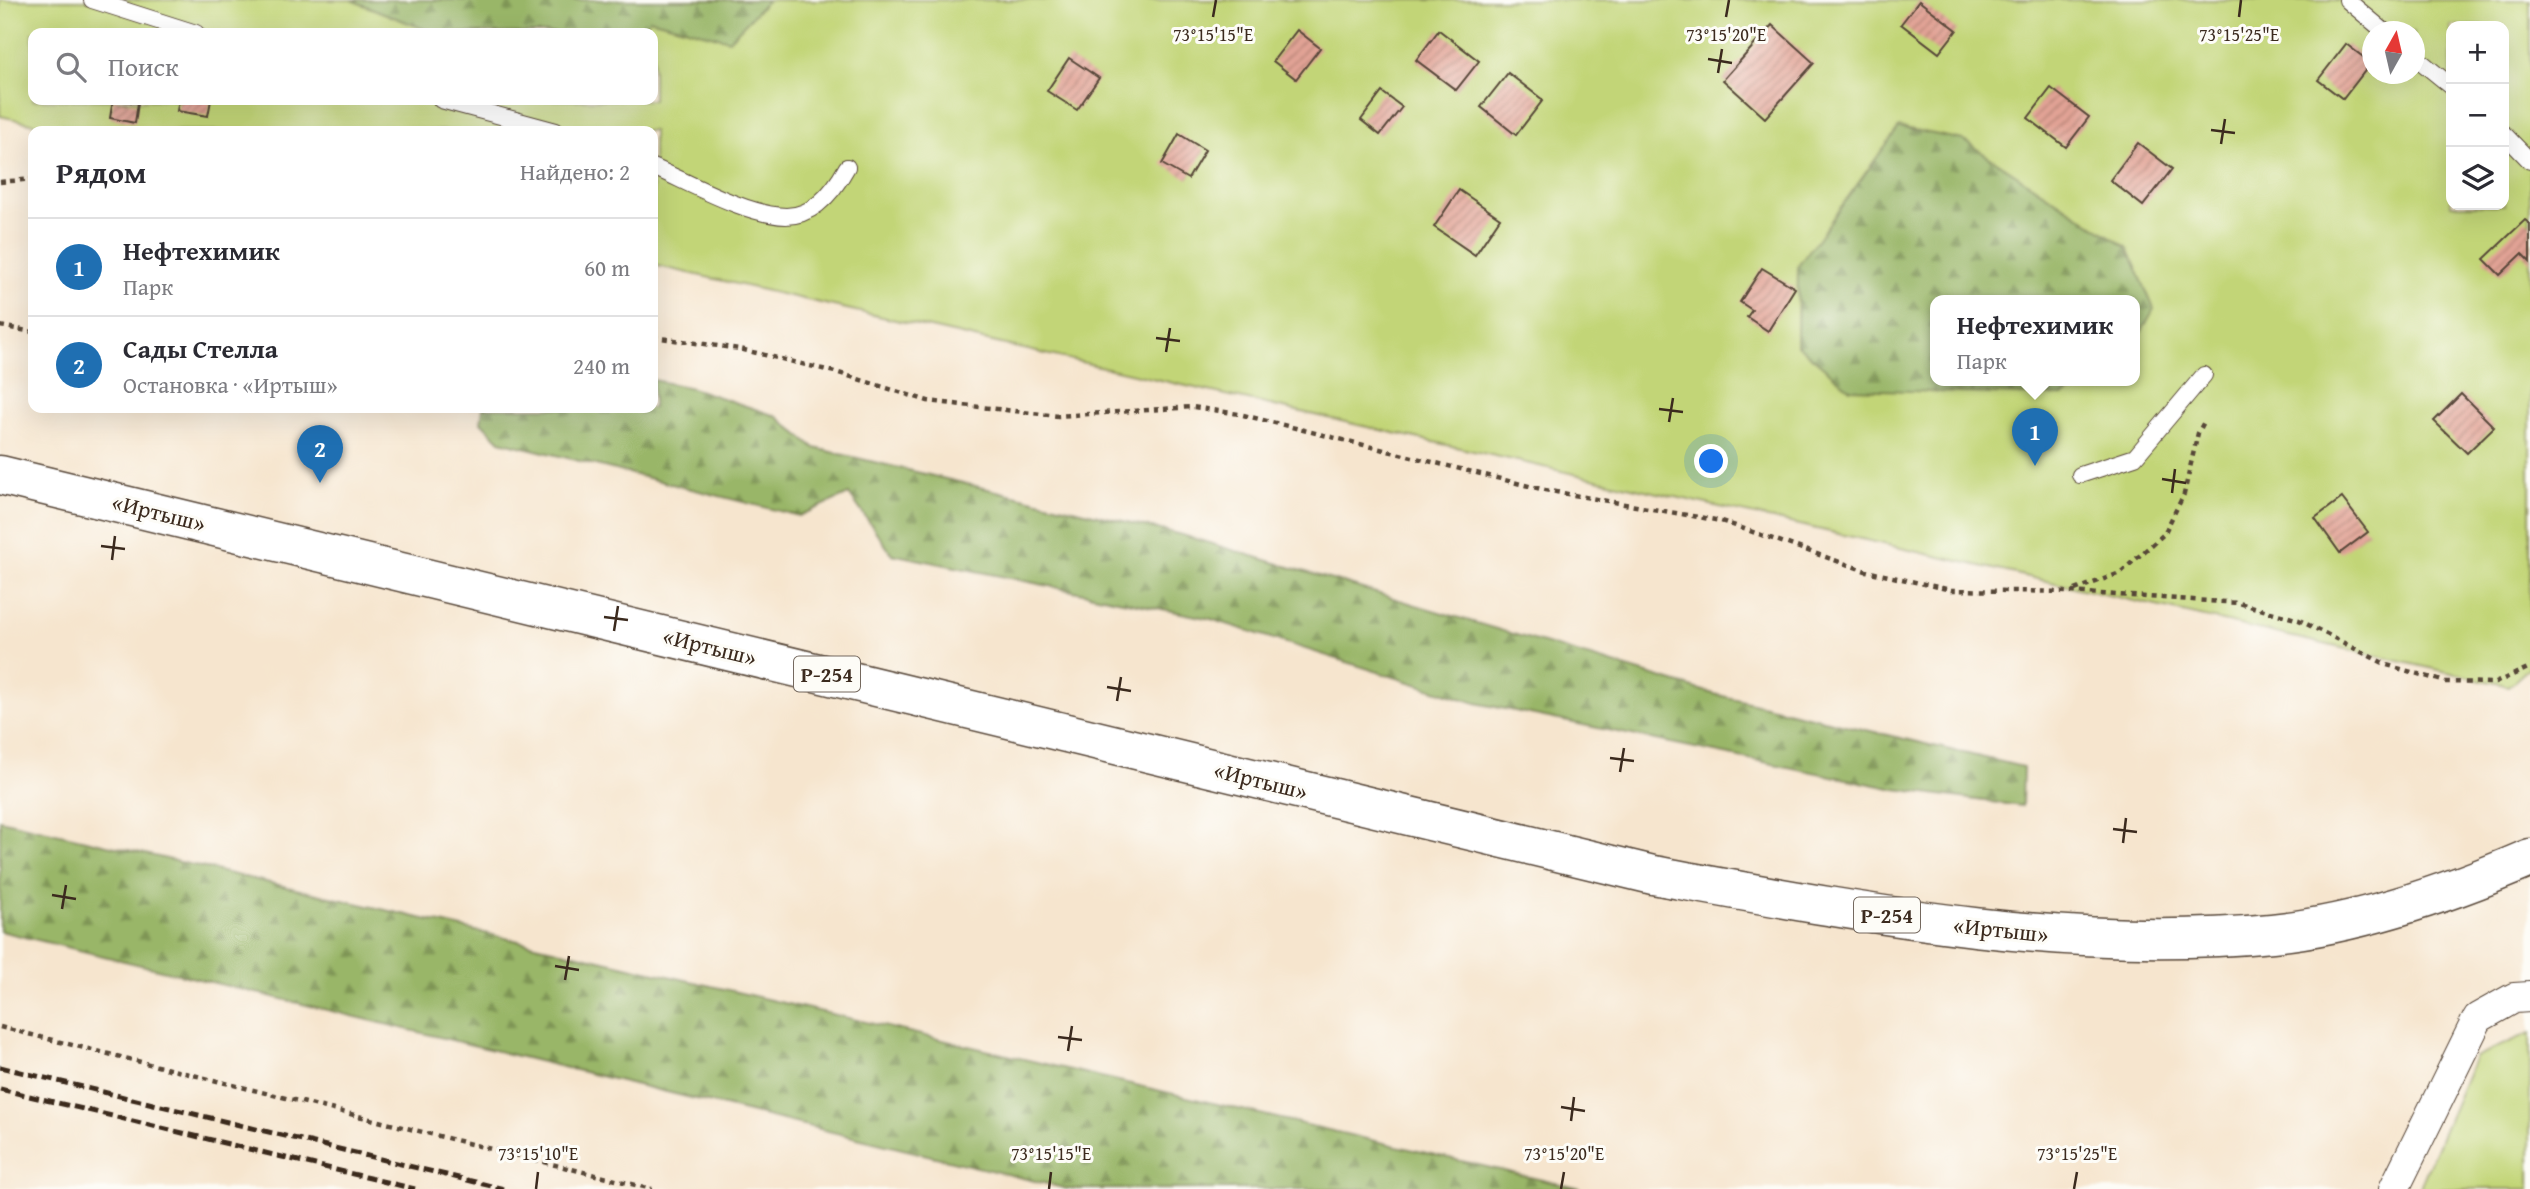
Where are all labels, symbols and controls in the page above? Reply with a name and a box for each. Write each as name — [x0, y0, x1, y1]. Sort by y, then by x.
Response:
text: 73°15'15"E — [1173, 21, 1253, 48]
text: 73°15'20"E — [1686, 21, 1766, 48]
text: 73°15'25"E — [2199, 21, 2279, 48]
north arrow — [2362, 21, 2425, 84]
map controls — [2446, 21, 2509, 210]
button: + — [2446, 21, 2509, 84]
search box — [28, 28, 658, 105]
text: Поиск — [108, 47, 179, 86]
icon: search — [52, 48, 90, 86]
button: − — [2446, 84, 2509, 147]
button: layers — [2446, 147, 2509, 210]
text: Рядом — [56, 150, 147, 194]
text: Найдено: 2 — [520, 155, 630, 188]
text: Нефтехимик — [123, 231, 280, 270]
text: 1 — [73, 251, 85, 284]
text: 60 m — [584, 251, 630, 284]
text: Парк — [123, 270, 173, 303]
popup — [1930, 295, 2140, 386]
text: Нефтехимик — [1957, 305, 2113, 344]
text: Сады Стелла — [123, 329, 278, 368]
text: Парк — [1957, 344, 2007, 377]
text: 2 — [73, 349, 85, 382]
text: 240 m — [573, 349, 630, 382]
text: Остановка · «Иртыш» — [123, 368, 338, 401]
pin: 1 — [2012, 408, 2058, 466]
pin: 2 — [297, 425, 343, 483]
your location — [1694, 444, 1728, 478]
street label: «Иртыш» — [109, 484, 209, 540]
street label: «Иртыш» — [660, 618, 760, 674]
road number: Р-254 — [794, 656, 860, 692]
street label: «Иртыш» — [1211, 752, 1311, 808]
road number: Р-254 — [1854, 898, 1920, 932]
street label: «Иртыш» — [1952, 908, 2050, 950]
text: 73°15'10"E — [498, 1140, 578, 1167]
text: 73°15'15"E — [1011, 1140, 1091, 1167]
text: 73°15'20"E — [1524, 1140, 1604, 1167]
text: 73°15'25"E — [2037, 1140, 2117, 1167]

